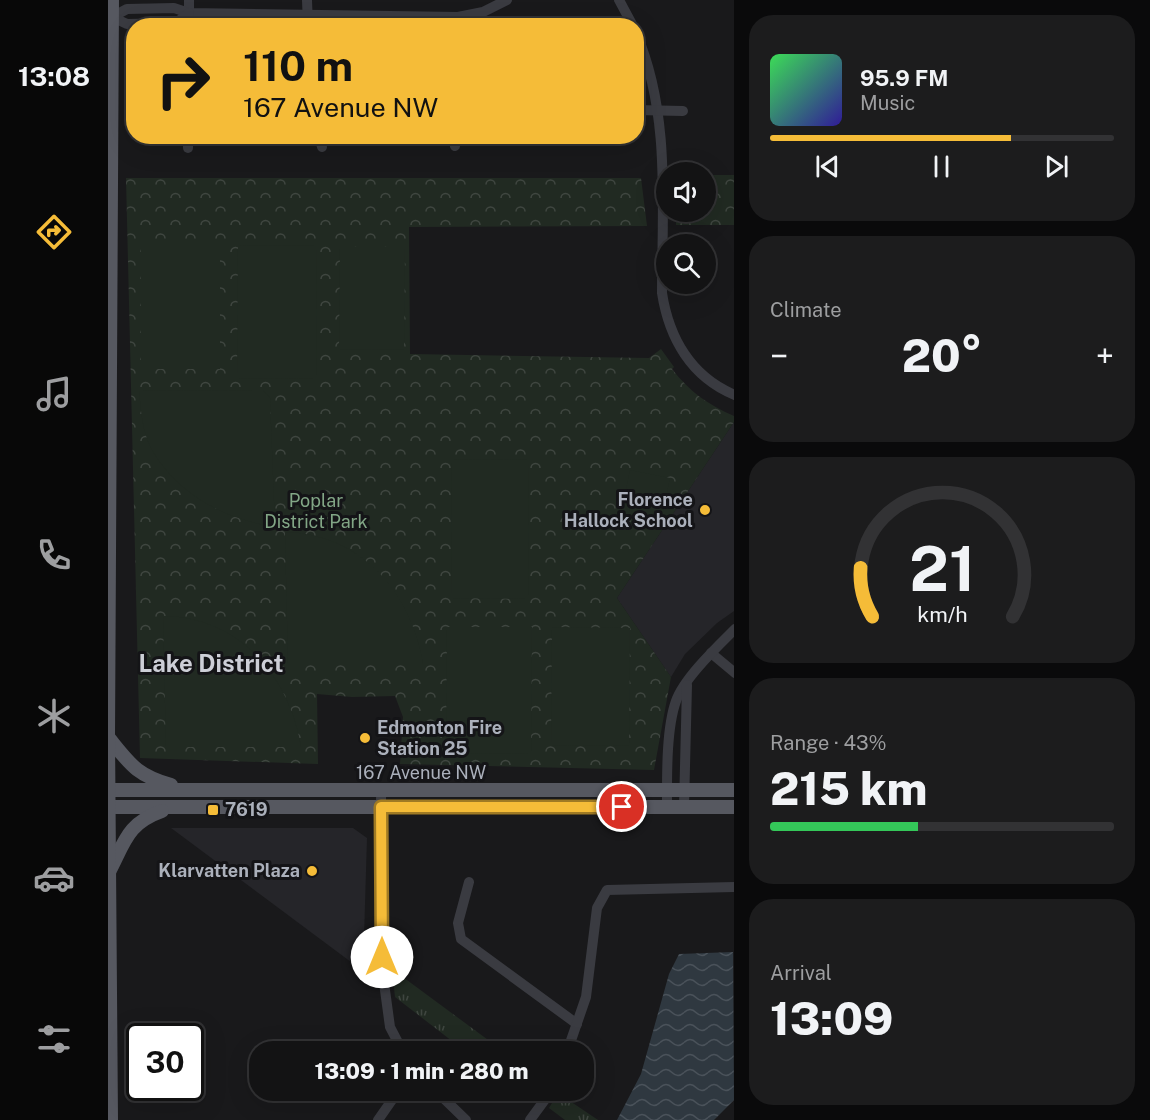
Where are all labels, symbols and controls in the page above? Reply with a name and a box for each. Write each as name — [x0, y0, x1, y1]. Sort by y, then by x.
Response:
text: 110 m — [243, 41, 353, 90]
icon: right — [144, 42, 222, 120]
text: 13:08 — [18, 60, 90, 92]
text: 95.9 FM — [860, 65, 948, 91]
text: 167 Avenue NW — [243, 91, 438, 123]
text: Music — [860, 91, 915, 115]
icon: previous — [811, 150, 844, 183]
icon: pause — [925, 150, 958, 183]
icon: next — [1040, 150, 1073, 183]
map controls — [656, 162, 716, 294]
button: sound — [656, 162, 716, 222]
icon: directions — [33, 211, 75, 253]
button: search — [656, 234, 716, 294]
text: Climate — [770, 298, 842, 322]
text: 20° — [902, 329, 982, 382]
text: − — [770, 337, 788, 375]
text: + — [1096, 337, 1114, 375]
icon: music — [33, 373, 75, 415]
place label: Florence Hallock School — [564, 489, 693, 531]
park label: Poplar District Park — [264, 490, 368, 532]
marker: Florence Hallock School — [698, 503, 712, 517]
text: 21 — [909, 532, 975, 605]
icon: phone — [33, 534, 75, 576]
text: km/h — [917, 602, 967, 627]
district label: Lake District — [138, 649, 284, 677]
icon: climate — [33, 695, 75, 737]
place label: Edmonton Fire Station 25 — [377, 717, 502, 759]
marker: Edmonton Fire Station 25 — [358, 731, 372, 745]
text: Range · 43% — [770, 731, 887, 755]
street label: 167 Avenue NW — [356, 762, 486, 783]
text: 215 km — [770, 762, 927, 815]
pin — [596, 781, 647, 832]
icon: arrive — [605, 790, 638, 823]
place label: 7619 — [225, 799, 268, 820]
marker: 7619 — [206, 803, 220, 817]
icon: car — [33, 857, 75, 899]
place label: Klarvatten Plaza — [158, 860, 300, 881]
marker: Klarvatten Plaza — [305, 864, 319, 878]
position arrow — [350, 925, 414, 989]
text: Arrival — [770, 961, 832, 985]
text: 13:09 — [770, 992, 893, 1045]
icon: filters — [33, 1018, 75, 1060]
speed limit sign: 30 — [126, 1023, 204, 1101]
text: 13:09 · 1 min · 280 m — [315, 1058, 528, 1084]

